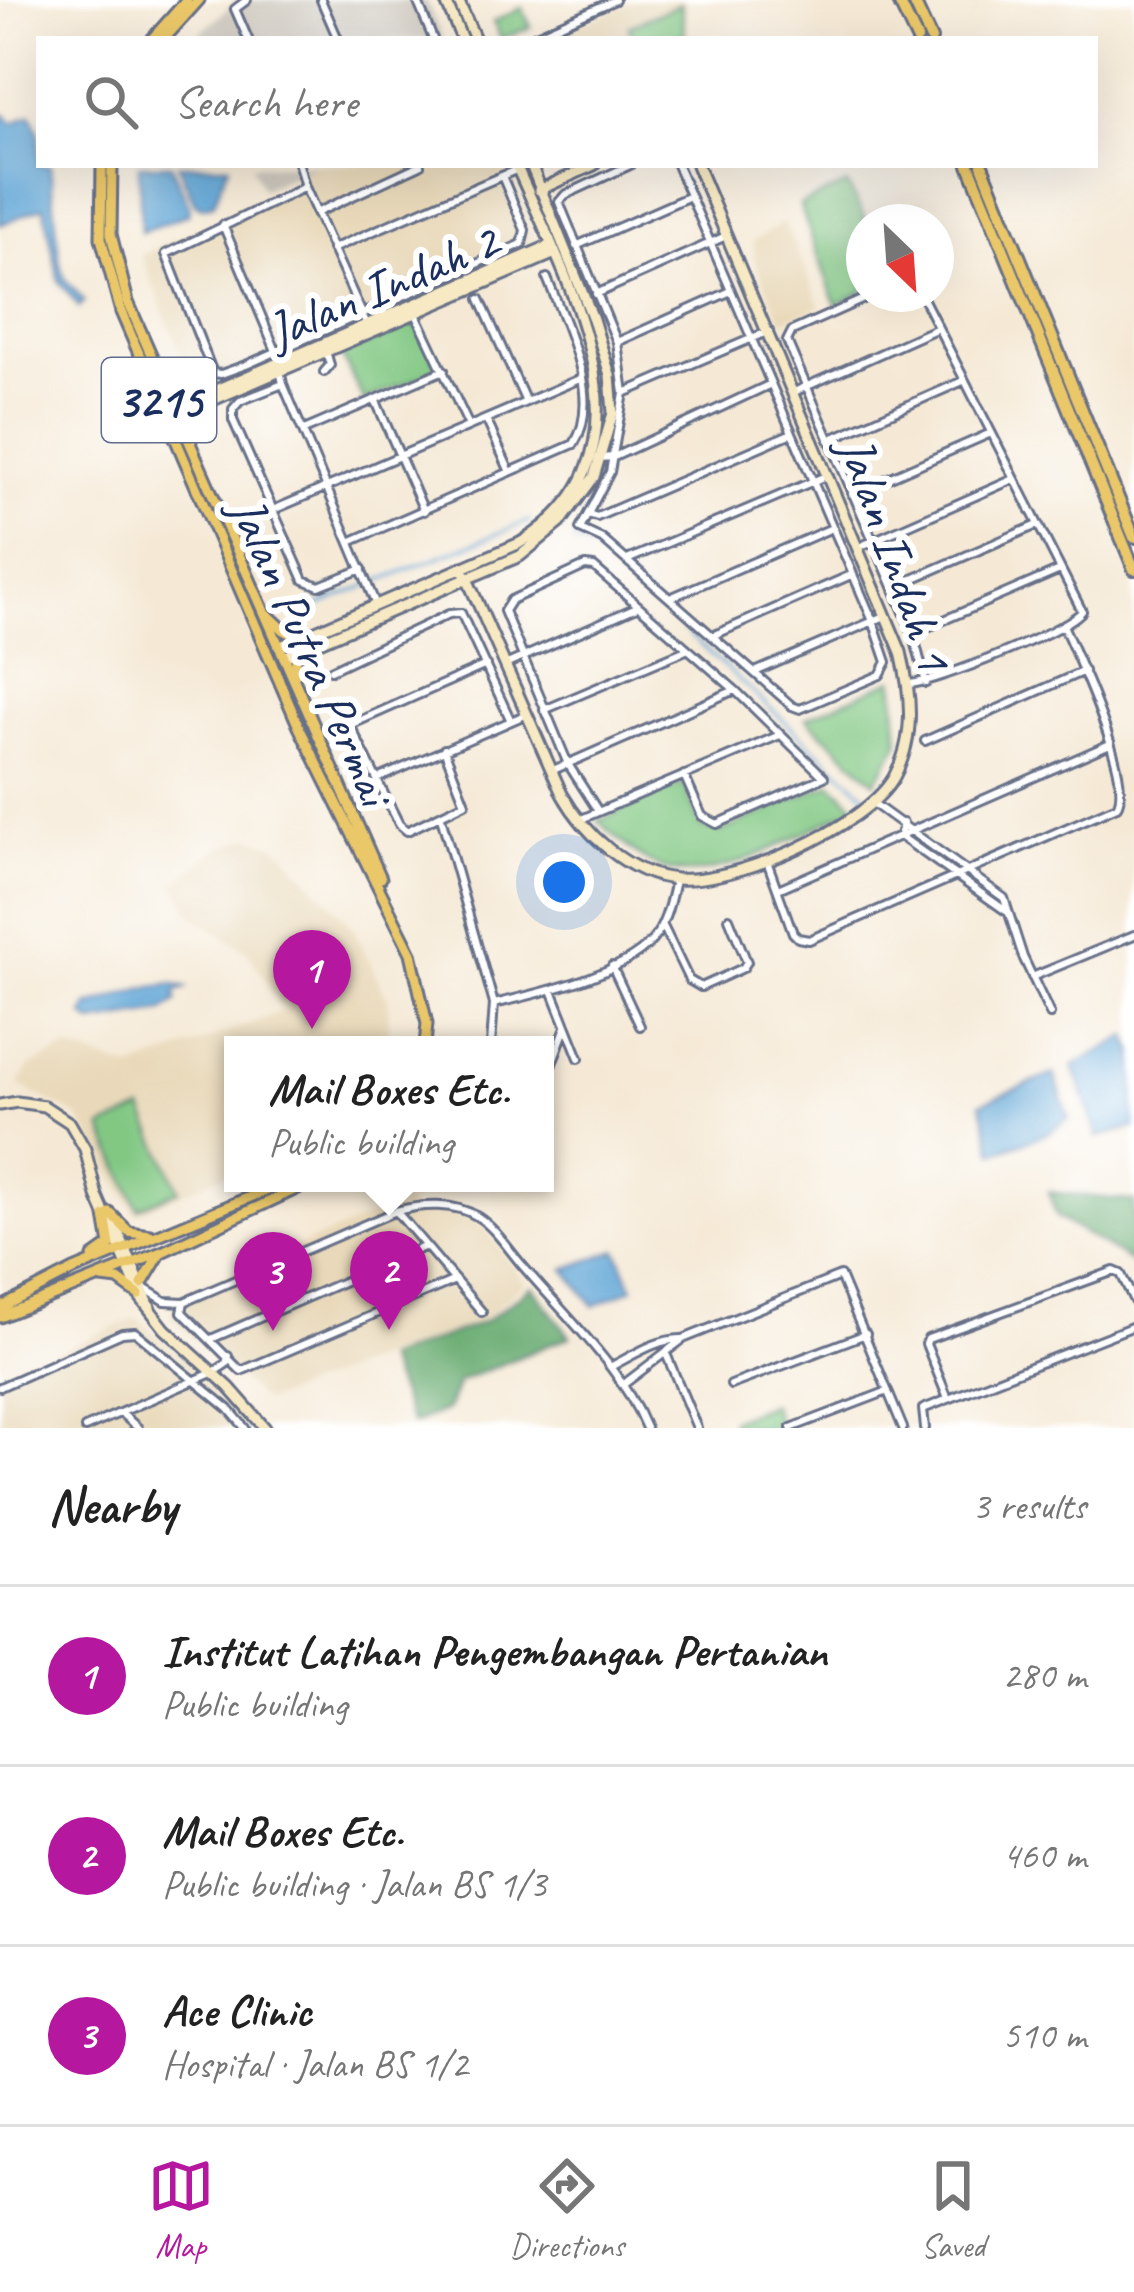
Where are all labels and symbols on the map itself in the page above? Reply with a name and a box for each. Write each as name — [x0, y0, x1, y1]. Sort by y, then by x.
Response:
north arrow — [846, 204, 954, 312]
street label: Jalan Indah 2 — [255, 207, 511, 364]
road number: 3215 — [102, 358, 216, 442]
street label: Jalan Indah 1 — [822, 425, 968, 682]
street label: Jalan Putra Permai — [213, 484, 410, 819]
your location — [534, 852, 594, 912]
pin: 1 — [273, 930, 351, 1029]
pin: 2 — [350, 1231, 428, 1330]
pin: 3 — [234, 1232, 312, 1331]

